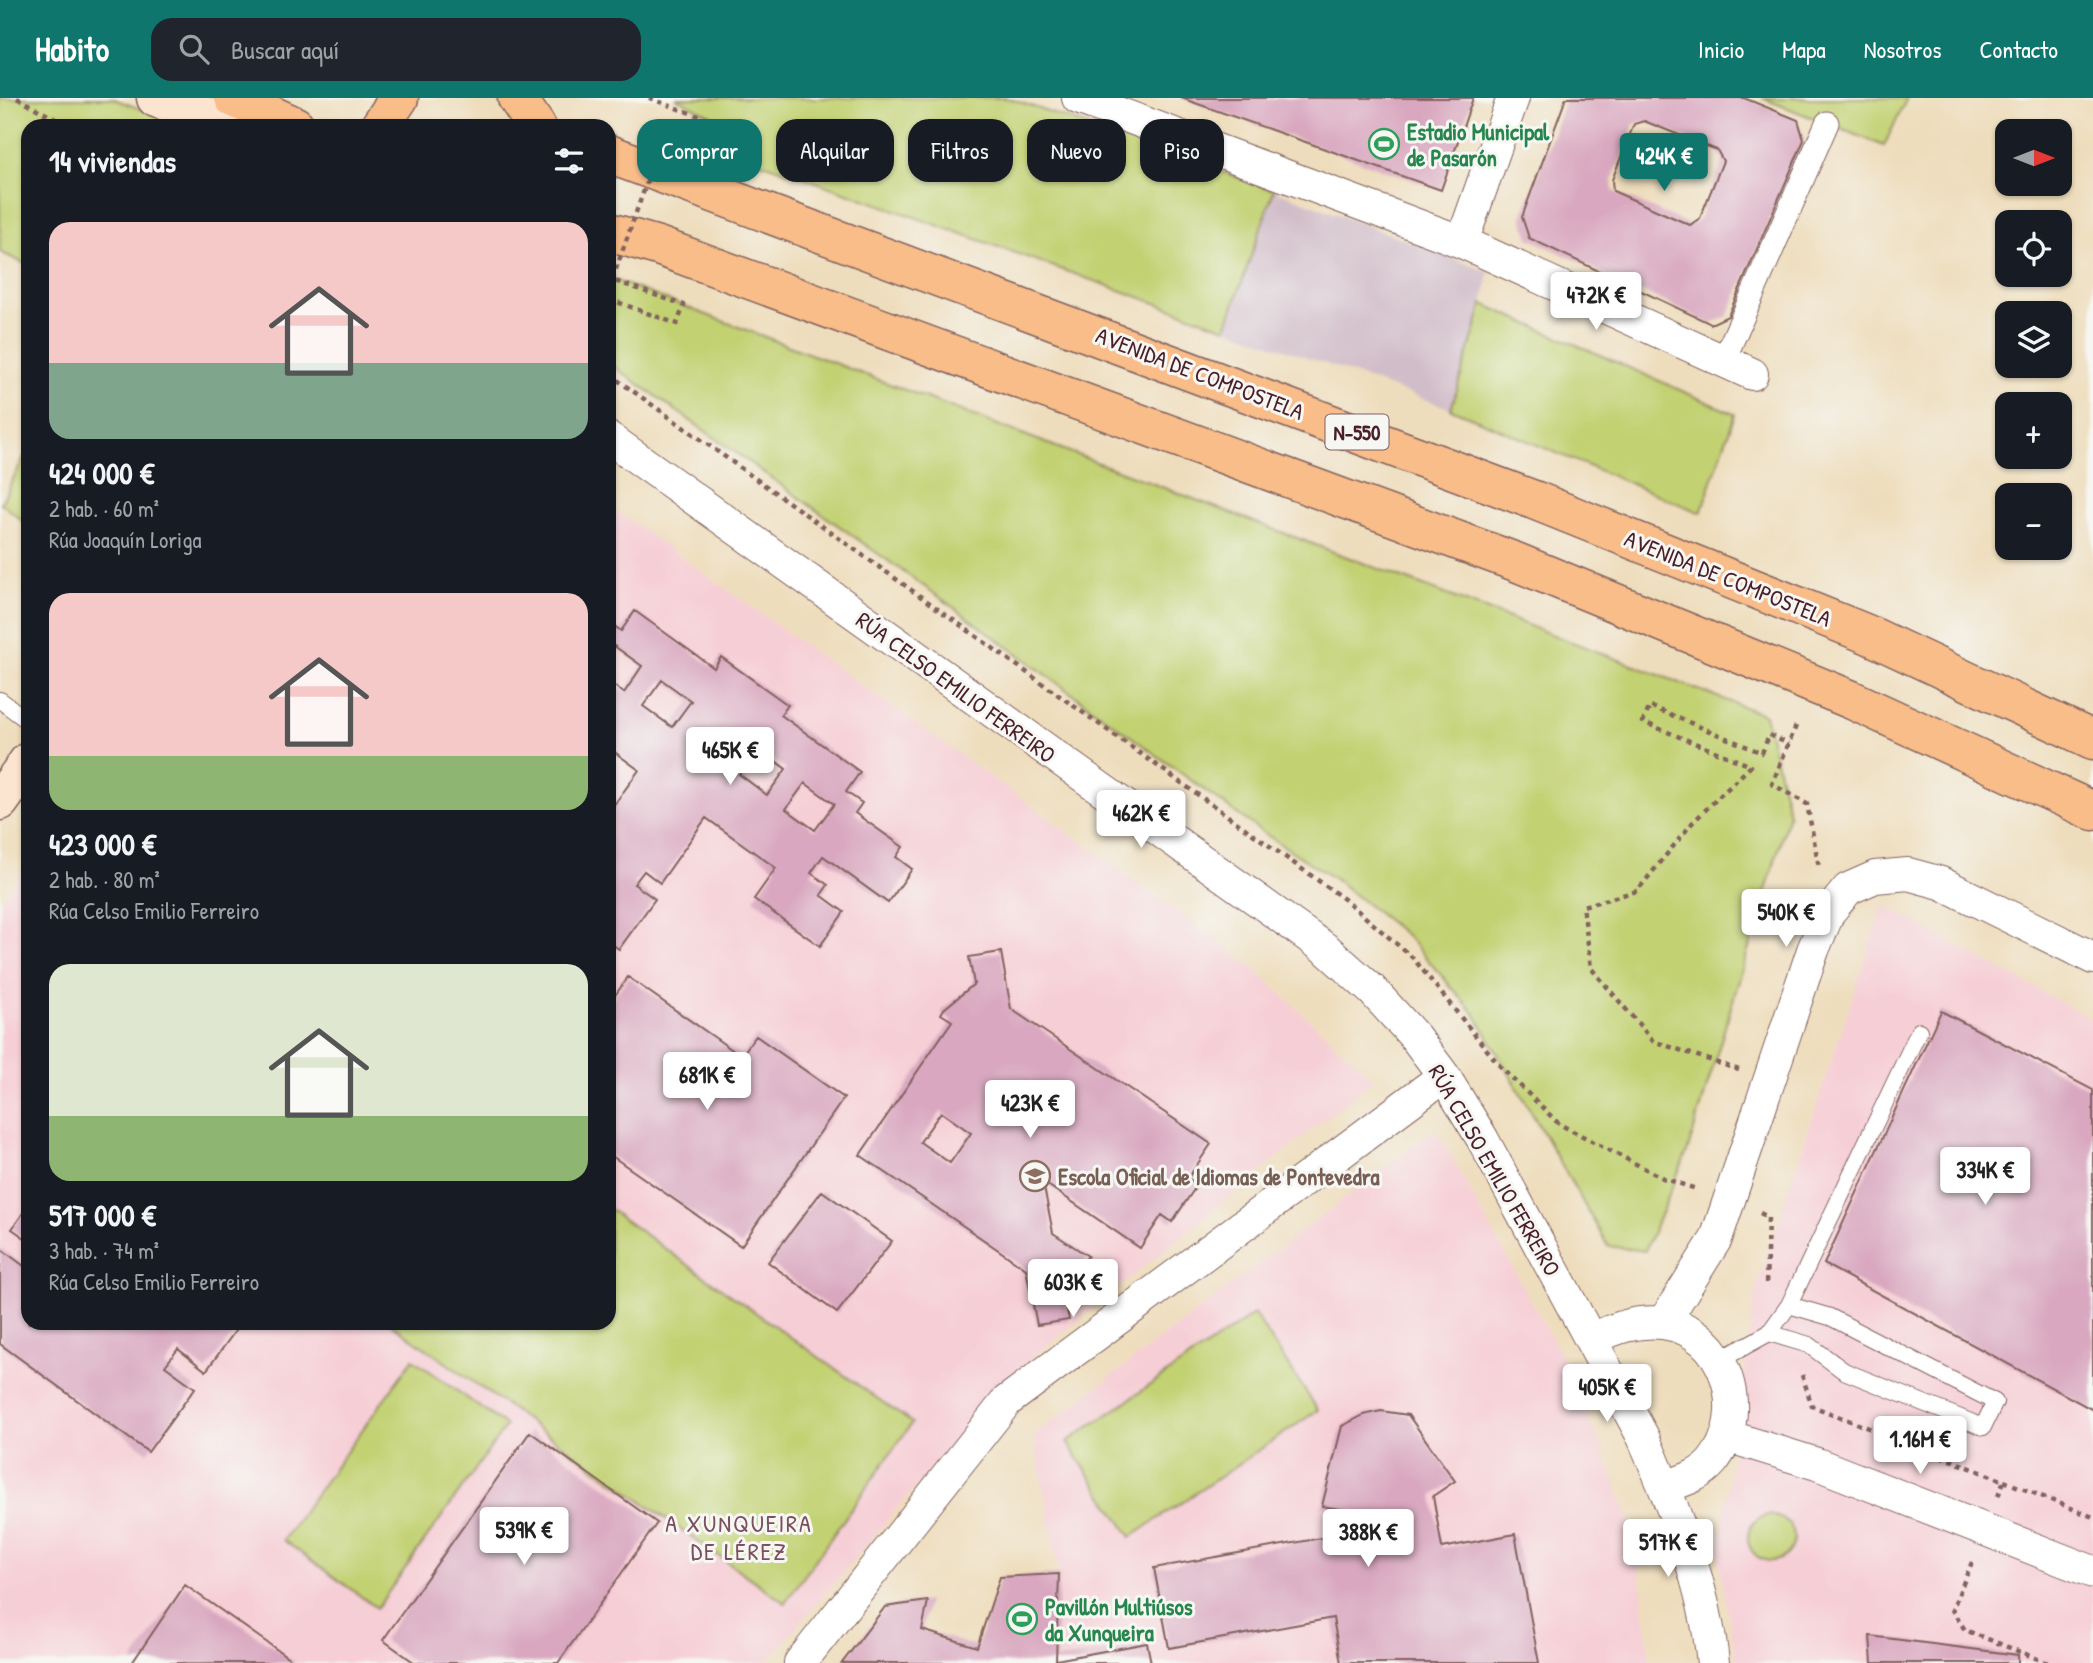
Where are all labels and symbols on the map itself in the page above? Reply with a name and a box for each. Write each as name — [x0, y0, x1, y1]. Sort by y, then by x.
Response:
place label: Estadio Municipal de Pasarón — [1407, 116, 1550, 173]
north arrow — [1995, 119, 2072, 196]
sports icon: Estadio Municipal de Pasarón — [1367, 127, 1401, 161]
pin: 424K € — [1607, 134, 1721, 193]
pin: 472K € — [1539, 272, 1653, 332]
street label: AVENIDA DE COMPOSTELA — [1092, 319, 1308, 427]
road number: N-550 — [1326, 414, 1388, 450]
street label: AVENIDA DE COMPOSTELA — [1620, 522, 1836, 634]
street label: RÚA CELSO EMILIO FERREIRO — [850, 604, 1062, 770]
pin: 465K € — [673, 728, 787, 787]
pin: 462K € — [1084, 790, 1198, 850]
pin: 540K € — [1729, 890, 1843, 949]
pin: 681K € — [650, 1052, 764, 1112]
street label: RÚA CELSO EMILIO FERREIRO — [1422, 1059, 1568, 1281]
pin: 423K € — [973, 1080, 1087, 1140]
pin: 334K € — [1928, 1148, 2042, 1207]
school or university icon: Escola Oficial de Idiomas de Pontevedra — [1018, 1159, 1052, 1193]
place label: Escola Oficial de Idiomas de Pontevedra — [1058, 1161, 1380, 1192]
pin: 603K € — [1016, 1260, 1130, 1319]
pin: 405K € — [1550, 1364, 1664, 1424]
pin: 1.16M € — [1855, 1416, 1985, 1476]
district label: A XUNQUEIRA DE LÉREZ — [665, 1507, 813, 1567]
pin: 539K € — [467, 1508, 581, 1567]
pin: 388K € — [1311, 1510, 1425, 1569]
pin: 517K € — [1611, 1520, 1725, 1579]
place label: Pavillón Multiúsos da Xunqueira — [1045, 1591, 1193, 1649]
sports icon: Pavillón Multiúsos da Xunqueira — [1005, 1602, 1039, 1636]

